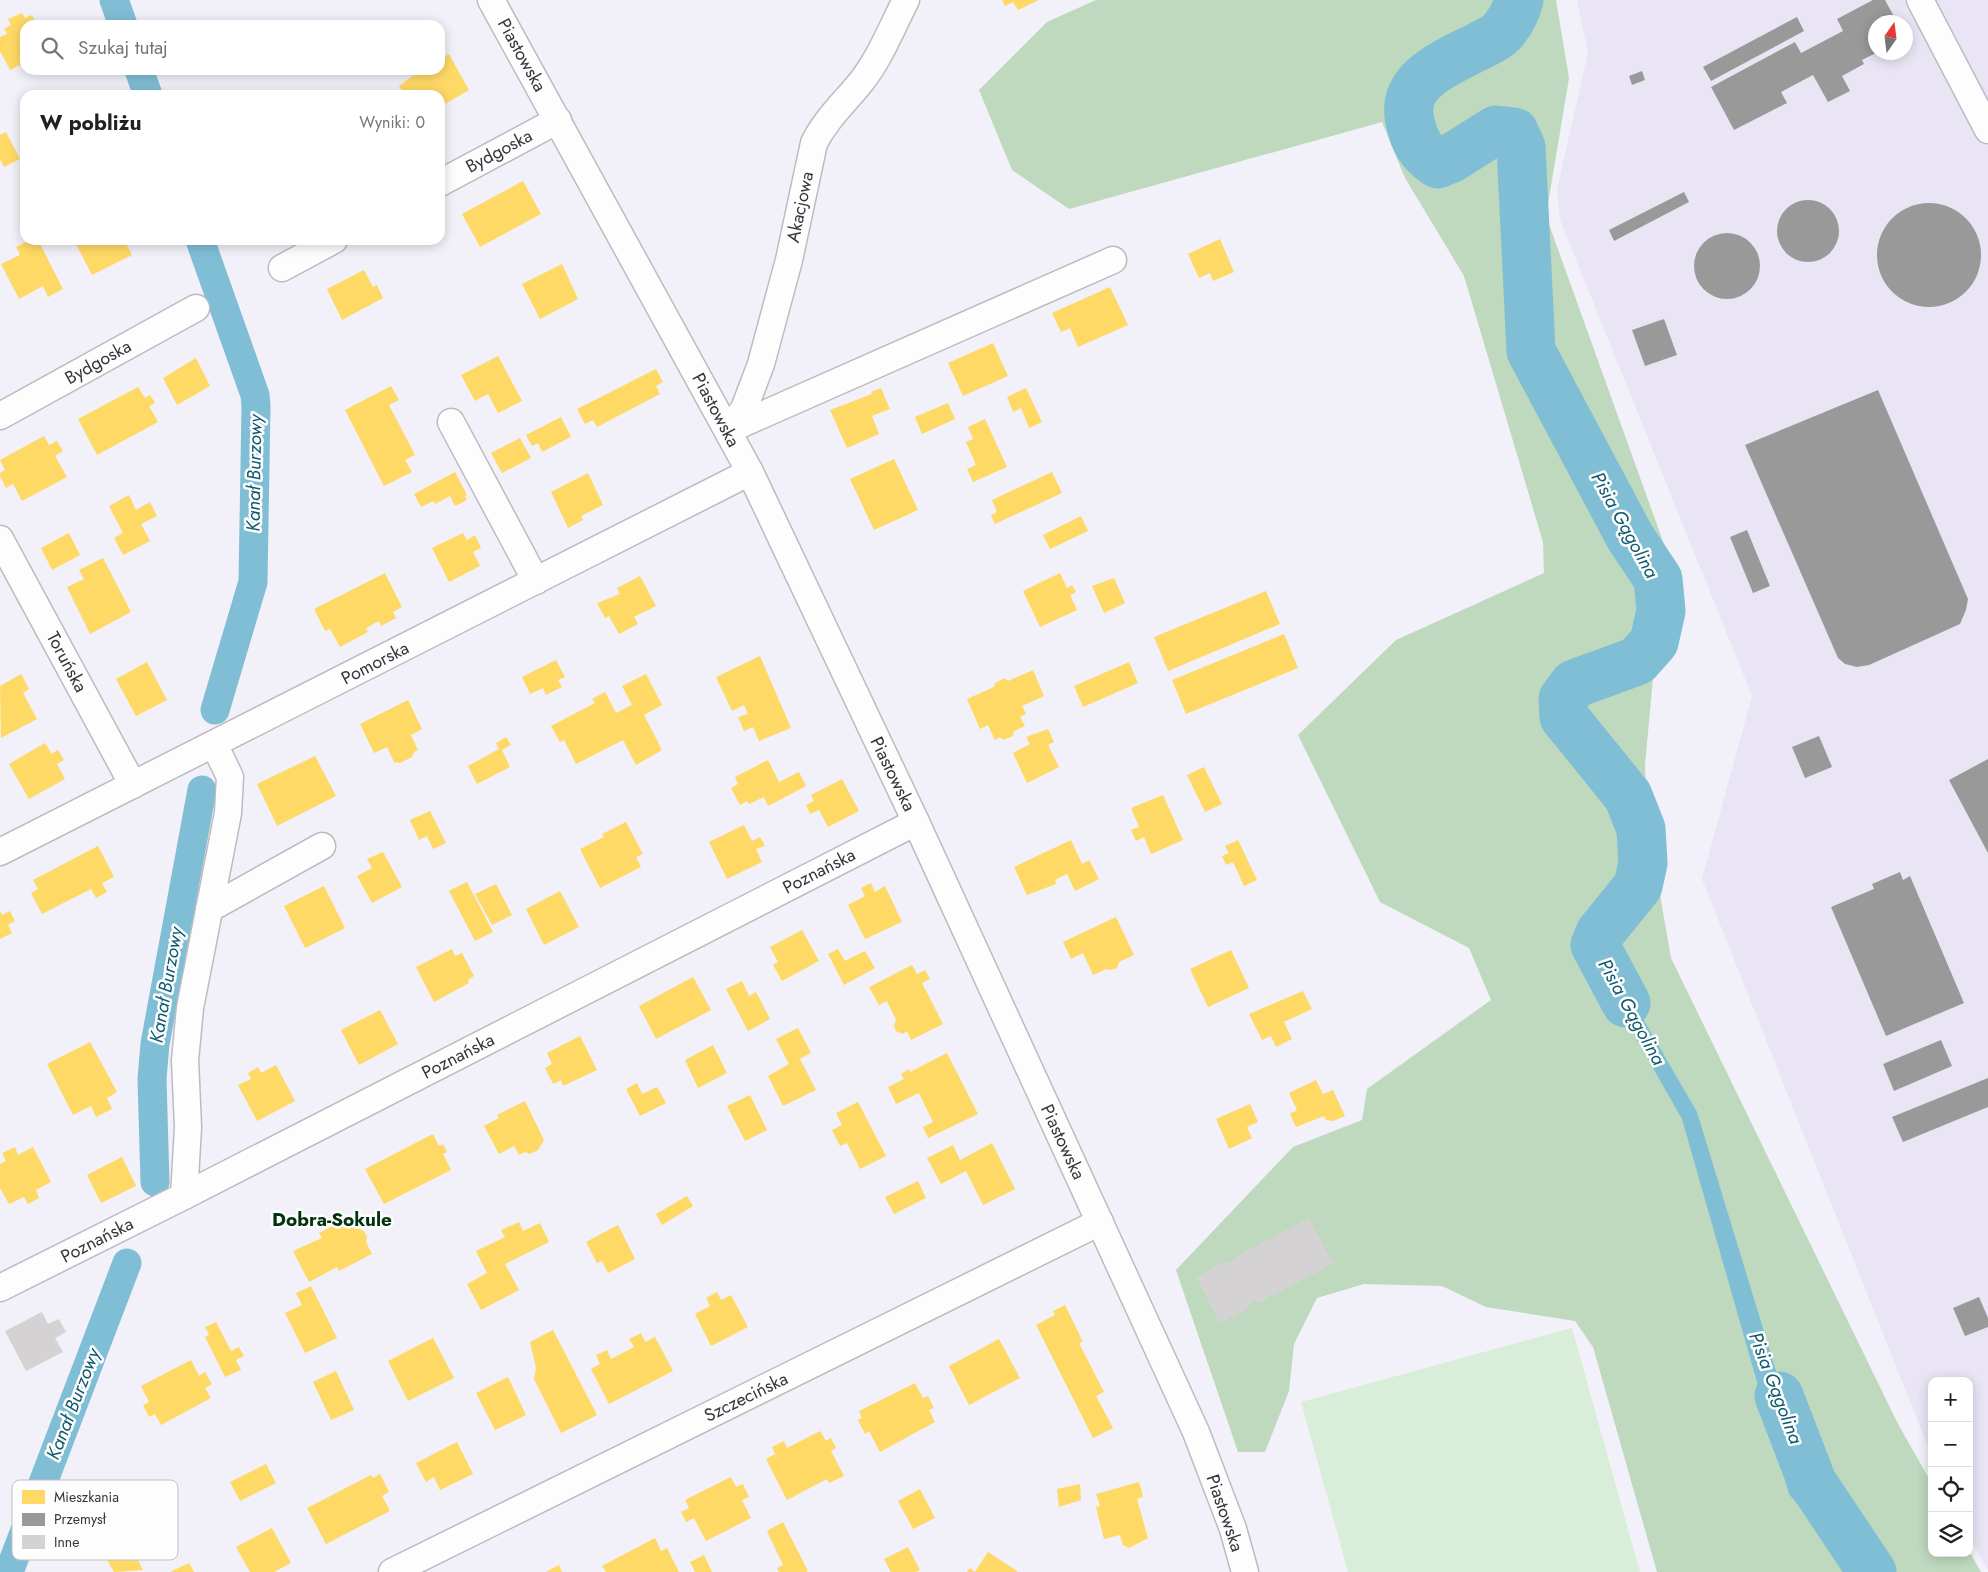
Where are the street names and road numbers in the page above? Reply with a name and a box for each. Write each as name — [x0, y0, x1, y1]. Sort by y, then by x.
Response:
street label: Piastowska — [491, 14, 553, 96]
street label: Bydgoska — [461, 123, 537, 179]
street label: Akacjowa — [780, 169, 820, 245]
street label: Bydgoska — [60, 333, 136, 391]
street label: Piastowska — [686, 368, 746, 452]
street label: Toruńska — [40, 627, 94, 697]
street label: Pomorska — [337, 635, 413, 691]
street label: Piastowska — [864, 732, 922, 816]
street label: Poznańska — [778, 842, 860, 900]
street label: Poznańska — [417, 1027, 499, 1085]
street label: Piastowska — [1034, 1100, 1092, 1184]
street label: Poznańska — [56, 1211, 138, 1269]
street label: Szczecińska — [700, 1366, 792, 1428]
street label: Piastowska — [1200, 1471, 1250, 1555]

